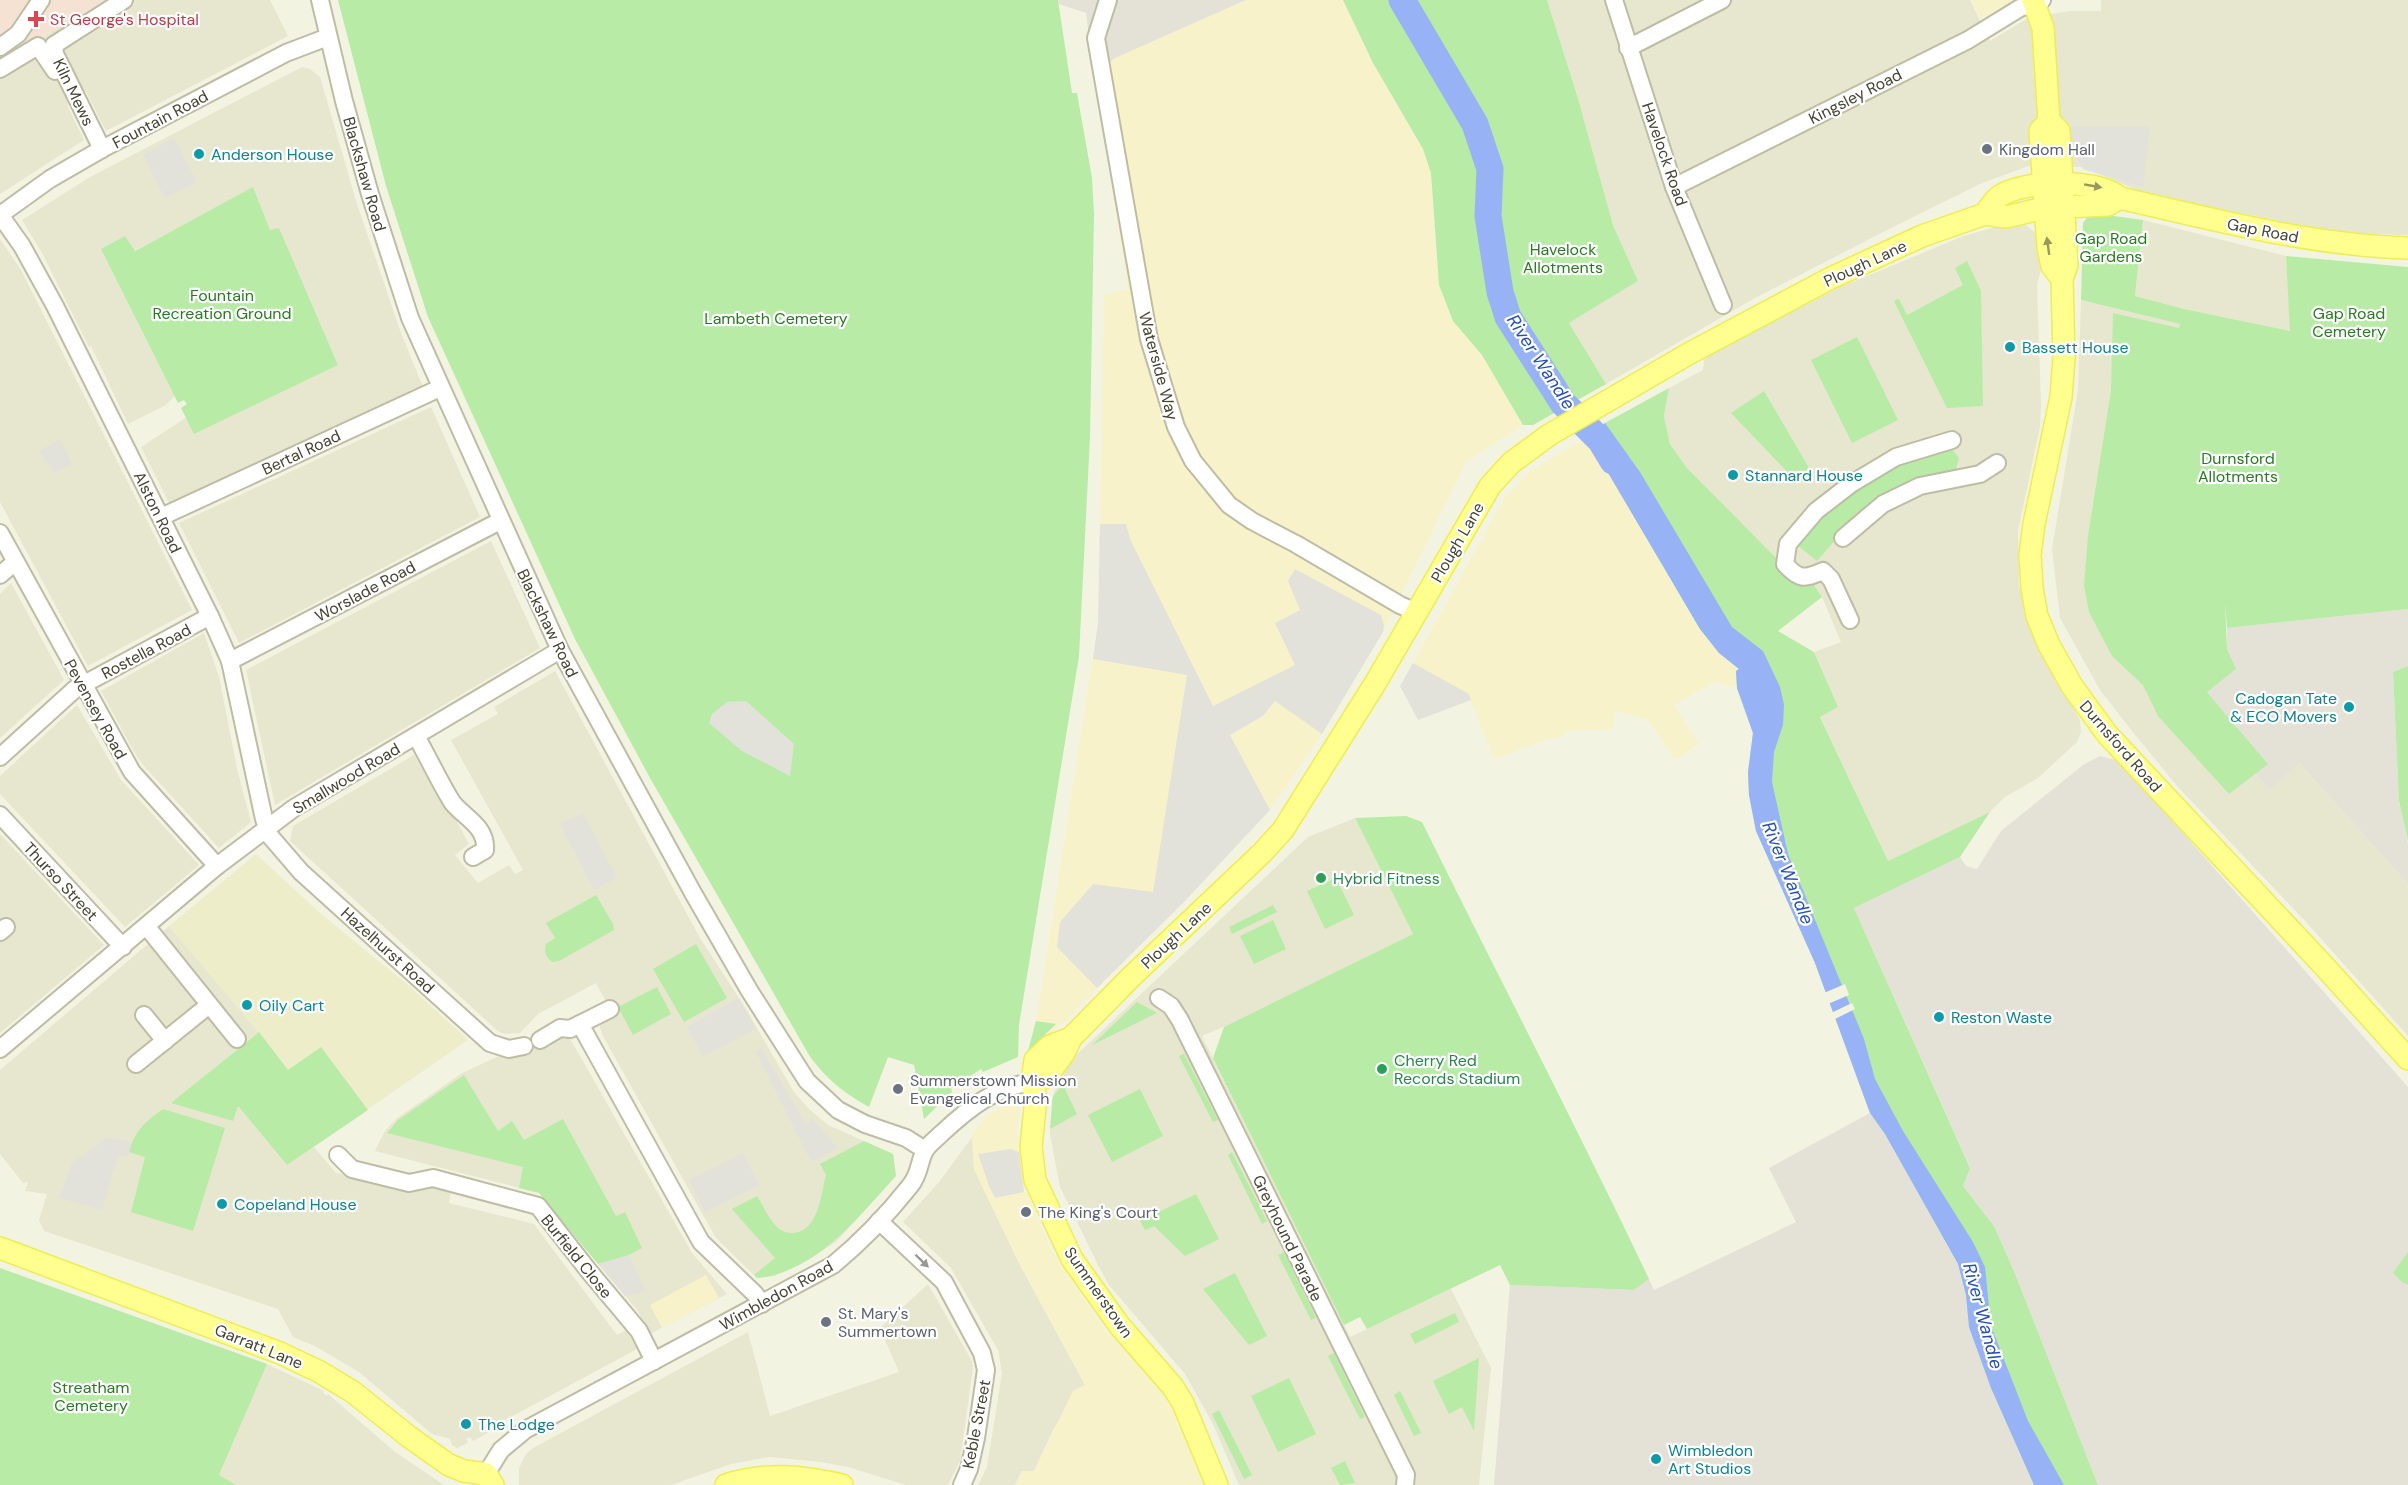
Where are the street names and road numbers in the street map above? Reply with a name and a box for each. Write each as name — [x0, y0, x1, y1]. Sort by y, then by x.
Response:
street label: Kiln Mews — [48, 55, 99, 129]
street label: Kingsley Road — [1805, 64, 1905, 129]
street label: Fountain Road — [109, 85, 212, 153]
street label: Havelock Road — [1637, 100, 1692, 209]
street label: Blackshaw Road — [338, 114, 391, 234]
street label: Gap Road — [2225, 213, 2300, 248]
street label: Plough Lane — [1820, 235, 1910, 292]
street label: Waterside Way — [1134, 310, 1183, 423]
street label: Bertal Road — [258, 425, 344, 480]
street label: Alston Road — [129, 468, 186, 556]
street label: Plough Lane — [1426, 498, 1489, 586]
street label: Worslade Road — [311, 556, 419, 627]
street label: Blackshaw Road — [512, 566, 583, 681]
street label: Rostella Road — [98, 619, 195, 684]
street label: Pevensey Road — [59, 656, 132, 763]
street label: Durnsford Road — [2075, 696, 2166, 797]
street label: Smallwood Road — [289, 738, 404, 819]
street label: Thurso Street — [19, 837, 103, 925]
street label: Plough Lane — [1137, 897, 1216, 973]
street label: Hazelhurst Road — [336, 903, 439, 998]
street label: Greyhound Parade — [1248, 1172, 1327, 1305]
street label: Burfield Close — [536, 1210, 617, 1303]
street label: Summerstown — [1060, 1243, 1138, 1342]
street label: Wimbledon Road — [716, 1256, 837, 1335]
street label: Garratt Lane — [212, 1319, 306, 1374]
street label: Keble Street — [958, 1378, 995, 1470]

